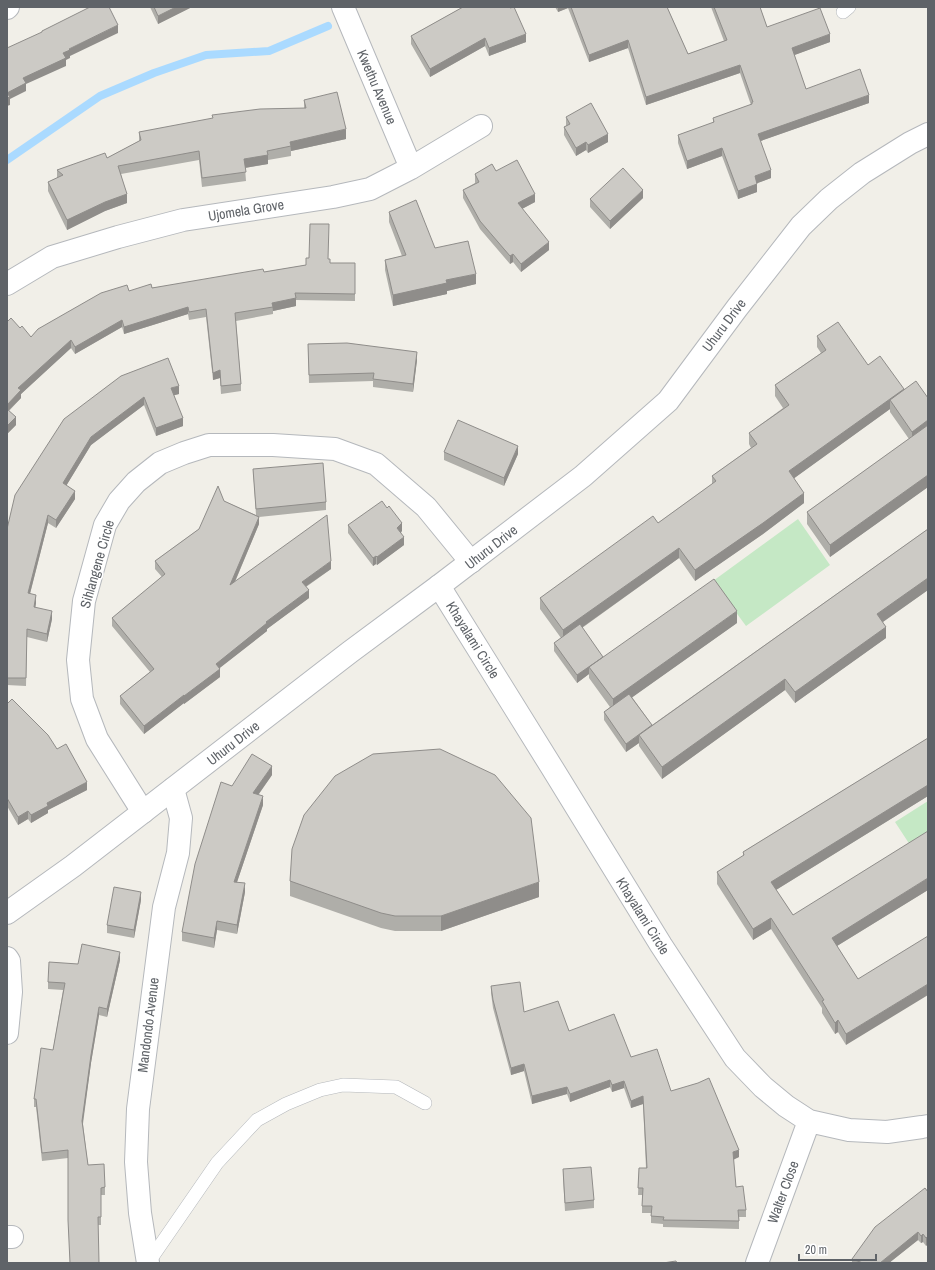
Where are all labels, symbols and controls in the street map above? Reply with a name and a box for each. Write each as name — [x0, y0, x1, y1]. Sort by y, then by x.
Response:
street label: Kwethu Avenue — [353, 47, 401, 127]
street label: Ujomela Grove — [207, 195, 285, 225]
street label: Uhuru Drive — [698, 295, 750, 355]
street label: Sihlangene Circle — [76, 518, 118, 610]
street label: Uhuru Drive — [461, 521, 521, 573]
street label: Khayalami Circle — [442, 598, 504, 682]
street label: Uhuru Drive — [203, 717, 263, 769]
street label: Khayalami Circle — [612, 874, 674, 958]
street label: Mandondo Avenue — [133, 976, 163, 1074]
street label: Walter Close — [763, 1158, 803, 1226]
scale bar — [799, 1236, 876, 1262]
text: 20 m — [805, 1242, 827, 1258]

